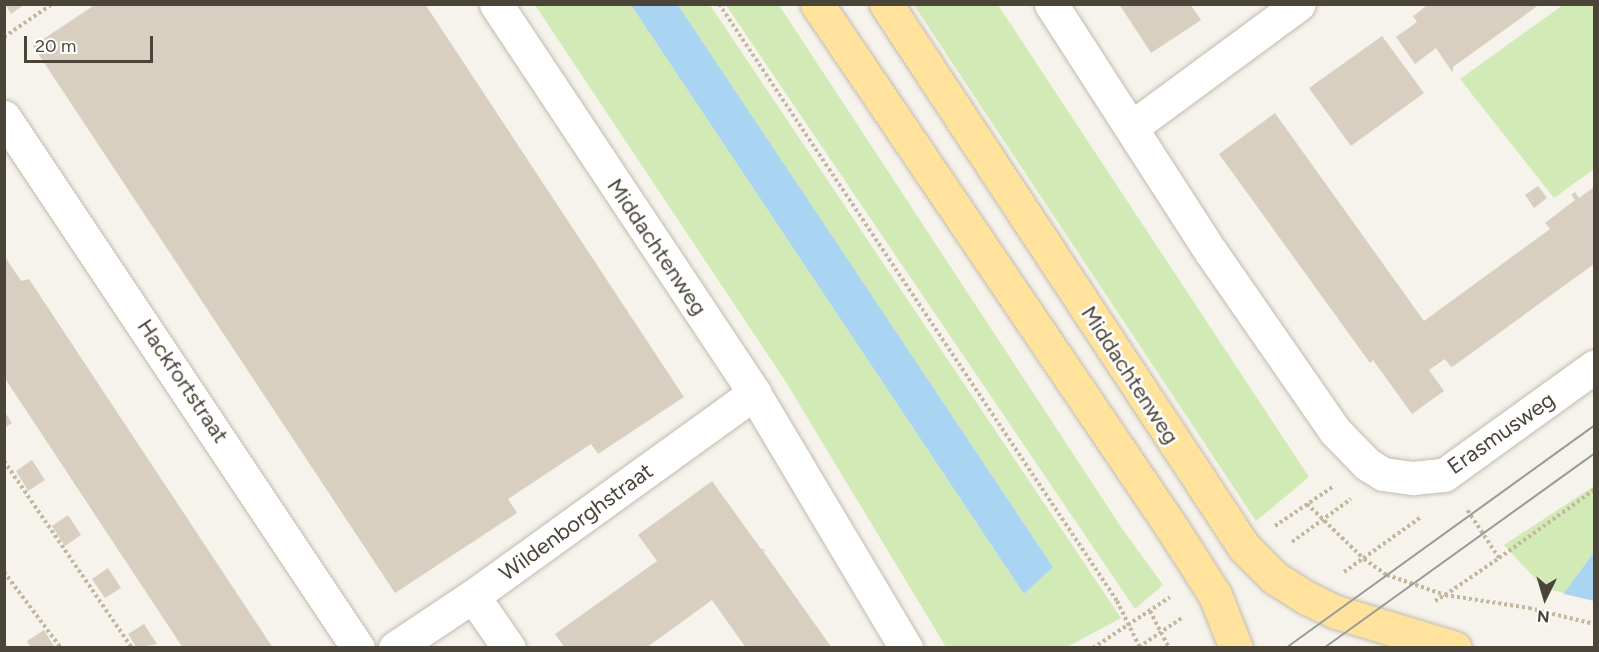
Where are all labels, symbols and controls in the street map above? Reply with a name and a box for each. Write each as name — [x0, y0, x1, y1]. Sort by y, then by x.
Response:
scale bar — [27, 24, 156, 62]
text: 20 m — [35, 35, 76, 57]
street label: Middachtenweg — [602, 174, 712, 320]
street label: Middachtenweg — [1076, 301, 1184, 449]
street label: Hackfortstraat — [132, 314, 234, 448]
street label: Erasmusweg — [1442, 386, 1560, 480]
street label: Wildenborghstraat — [494, 457, 658, 587]
north arrow — [1515, 568, 1575, 628]
text: N — [1536, 606, 1550, 626]

